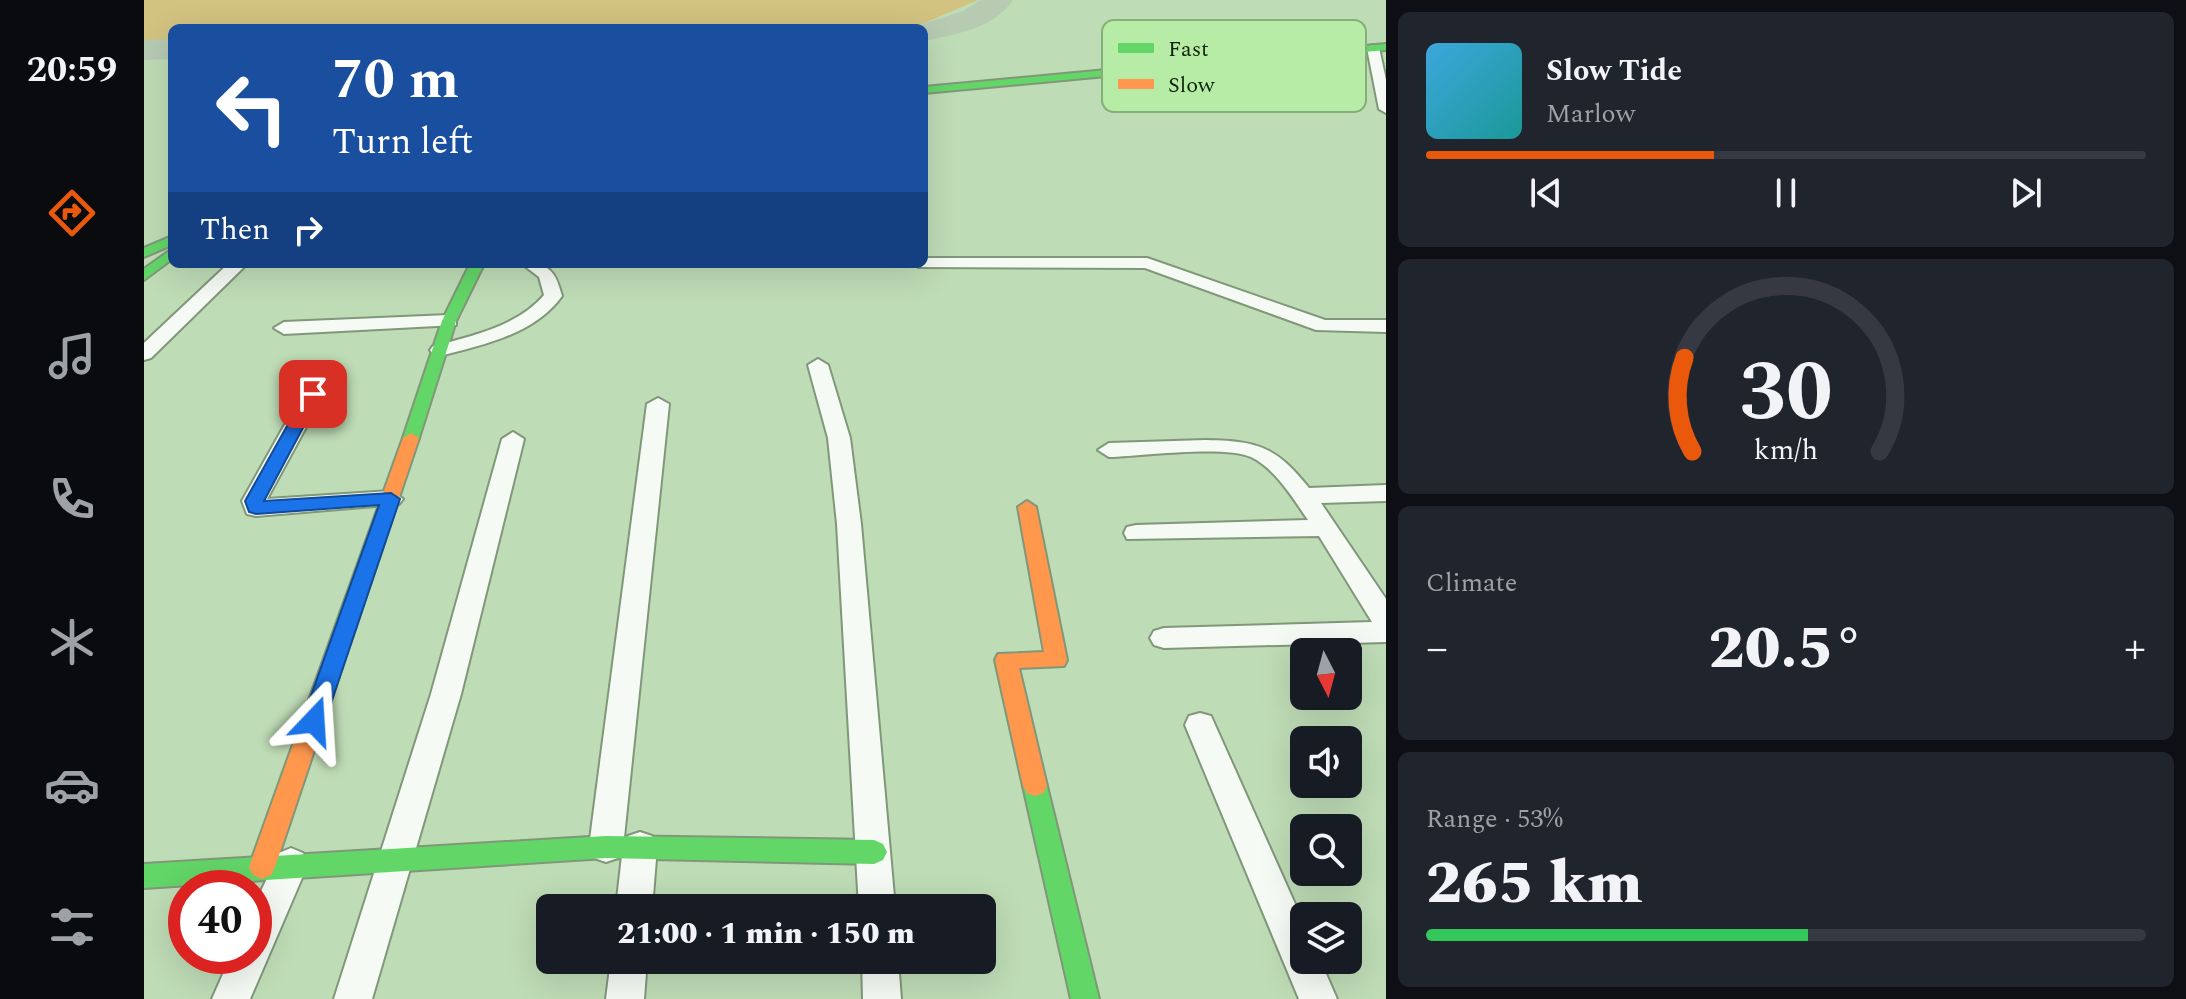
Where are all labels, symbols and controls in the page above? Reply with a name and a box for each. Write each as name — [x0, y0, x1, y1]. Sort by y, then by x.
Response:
legend — [1102, 20, 1366, 112]
text: Fast — [1168, 33, 1209, 66]
text: 70 m — [332, 38, 459, 123]
text: 20:59 — [27, 43, 117, 98]
text: Slow Tide — [1546, 48, 1682, 94]
icon: left — [200, 56, 304, 160]
text: Slow — [1168, 69, 1216, 102]
text: Marlow — [1546, 94, 1635, 134]
text: Turn left — [332, 115, 473, 170]
icon: previous — [1524, 171, 1568, 215]
icon: pause — [1764, 171, 1808, 215]
icon: next — [2004, 171, 2048, 215]
icon: directions — [44, 185, 100, 241]
text: Then — [200, 207, 270, 253]
icon: right — [286, 208, 330, 252]
icon: music — [44, 328, 100, 384]
text: 30 — [1739, 330, 1833, 457]
pin — [279, 360, 347, 428]
icon: arrive — [291, 372, 335, 416]
text: km/h — [1754, 429, 1818, 472]
icon: phone — [44, 471, 100, 527]
text: Climate — [1426, 563, 1517, 603]
text: 20.5° — [1709, 603, 1863, 695]
icon: climate — [44, 614, 100, 670]
text: − — [1426, 615, 1448, 682]
text: + — [2124, 615, 2146, 682]
north arrow — [1290, 638, 1362, 710]
map controls — [1290, 638, 1362, 974]
position arrow — [272, 679, 356, 763]
button: sound — [1290, 726, 1362, 798]
icon: car — [44, 757, 100, 813]
text: Range · 53% — [1426, 799, 1563, 839]
button: search — [1290, 814, 1362, 886]
text: 265 km — [1426, 838, 1643, 930]
speed limit sign: 40 — [168, 870, 272, 974]
icon: filters — [44, 899, 100, 955]
button: layers — [1290, 902, 1362, 974]
text: 21:00 · 1 min · 150 m — [617, 911, 915, 957]

